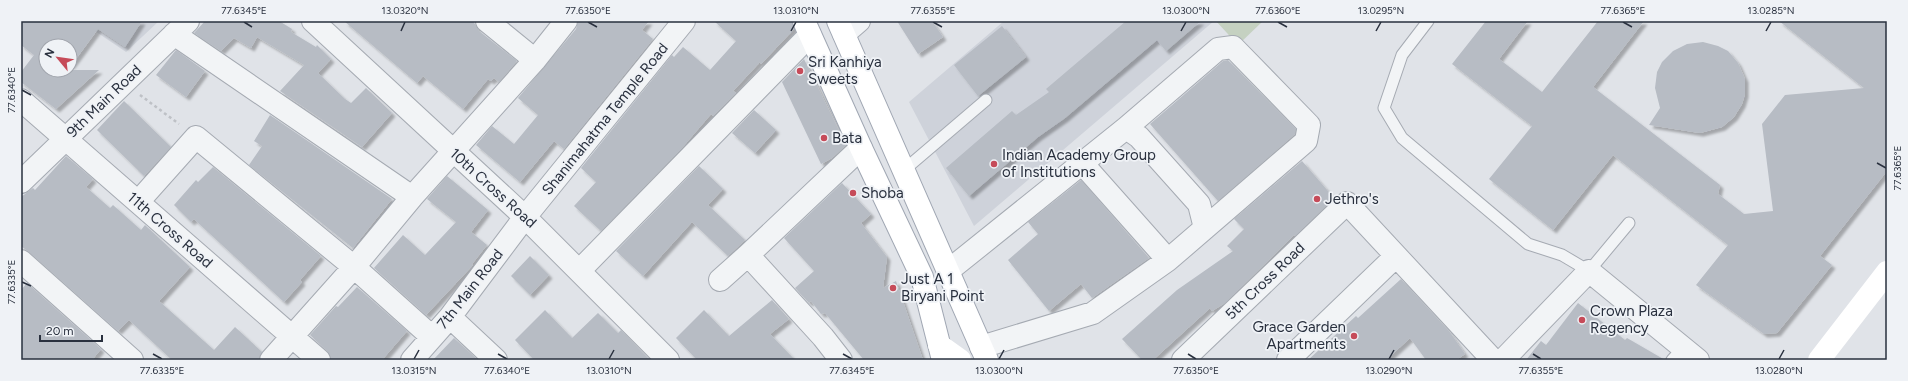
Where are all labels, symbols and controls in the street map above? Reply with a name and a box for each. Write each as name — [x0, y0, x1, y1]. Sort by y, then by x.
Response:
text: 77.6345°E — [221, 4, 267, 17]
text: 13.0320°N — [382, 4, 428, 17]
text: 77.6350°E — [565, 4, 611, 17]
text: 13.0310°N — [773, 4, 819, 17]
text: 77.6355°E — [910, 4, 956, 17]
text: 13.0300°N — [1162, 4, 1210, 17]
text: 77.6360°E — [1255, 4, 1301, 17]
text: 13.0295°N — [1358, 4, 1404, 17]
text: 77.6365°E — [1601, 4, 1646, 17]
text: 13.0285°N — [1748, 4, 1794, 17]
north arrow — [38, 38, 78, 78]
street label: Shanimahatma Temple Road — [538, 39, 672, 199]
text: N — [42, 47, 57, 60]
place label: Sri Kanhiya Sweets — [808, 53, 882, 88]
street label: 9th Main Road — [63, 61, 145, 141]
marker: Sri Kanhiya Sweets — [795, 66, 805, 76]
text: 77.6340°E — [5, 67, 18, 113]
place label: Bata — [832, 129, 862, 147]
marker: Bata — [819, 133, 829, 143]
street label: 10th Cross Road — [446, 144, 540, 232]
text: 77.6365°E — [1891, 145, 1904, 190]
place label: Indian Academy Group of Institutions — [1002, 146, 1156, 181]
marker: Indian Academy Group of Institutions — [989, 159, 999, 169]
place label: Shoba — [861, 184, 904, 202]
street label: 11th Cross Road — [124, 188, 216, 272]
marker: Shoba — [848, 188, 858, 198]
place label: Jethro's — [1325, 190, 1379, 208]
marker: Jethro's — [1312, 194, 1322, 204]
street label: 5th Cross Road — [1222, 239, 1308, 323]
street label: 7th Main Road — [433, 246, 507, 332]
text: 77.6335°E — [5, 260, 18, 304]
place label: Just A 1 Biryani Point — [901, 270, 985, 305]
marker: Just A 1 Biryani Point — [888, 283, 898, 293]
place label: Crown Plaza Regency — [1590, 302, 1673, 337]
marker: Crown Plaza Regency — [1577, 315, 1587, 325]
scale bar — [40, 317, 102, 343]
place label: Grace Garden Apartments — [1252, 318, 1346, 353]
text: 20 m — [46, 324, 74, 338]
marker: Grace Garden Apartments — [1349, 331, 1359, 341]
text: 77.6335°E — [140, 364, 184, 377]
text: 13.0315°N — [392, 364, 436, 377]
text: 77.6340°E — [484, 364, 530, 377]
text: 13.0310°N — [586, 364, 632, 377]
text: 77.6345°E — [829, 364, 875, 377]
text: 13.0300°N — [975, 364, 1023, 377]
text: 77.6350°E — [1173, 364, 1219, 377]
text: 13.0290°N — [1365, 364, 1413, 377]
text: 77.6355°E — [1518, 364, 1564, 377]
text: 13.0280°N — [1755, 364, 1803, 377]

